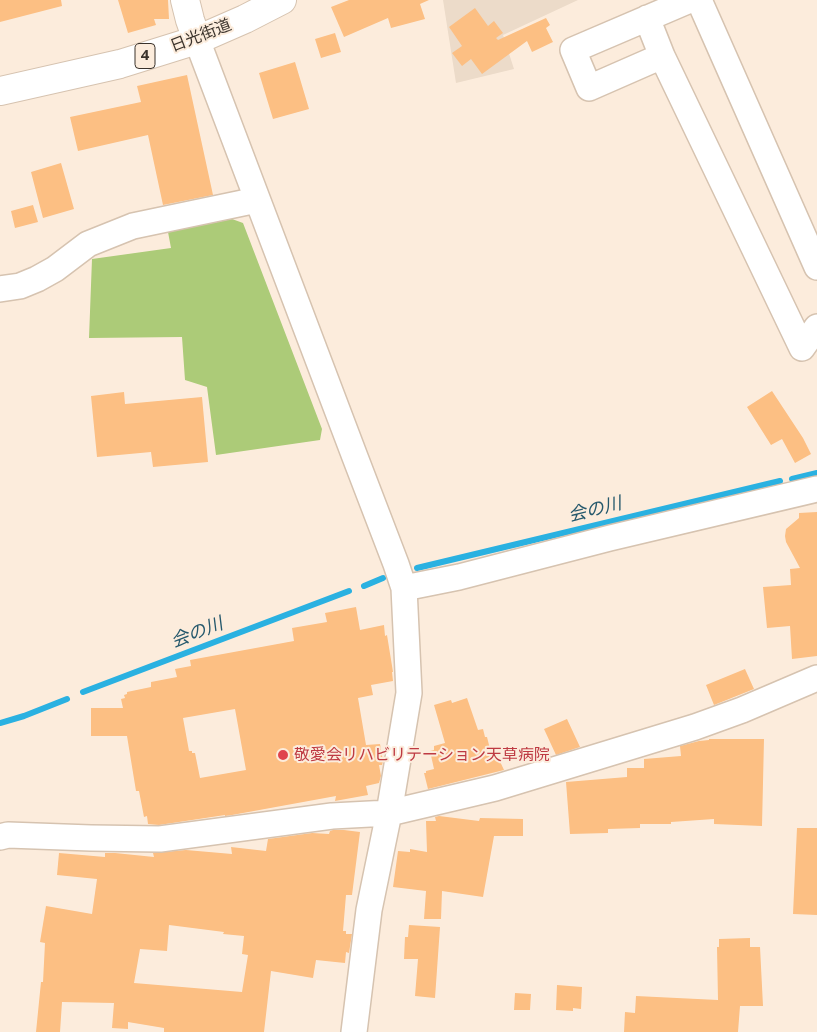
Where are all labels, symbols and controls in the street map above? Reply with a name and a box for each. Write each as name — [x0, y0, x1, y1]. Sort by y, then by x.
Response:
street label: 日光街道 — [168, 16, 234, 56]
road number: 4 — [135, 44, 155, 68]
water label: 会の川 — [566, 493, 624, 527]
water label: 会の川 — [168, 613, 226, 653]
place label: 敬愛会リハビリテーション天草病院 — [294, 745, 550, 765]
marker: 敬愛会リハビリテーション天草病院 — [276, 748, 290, 762]

